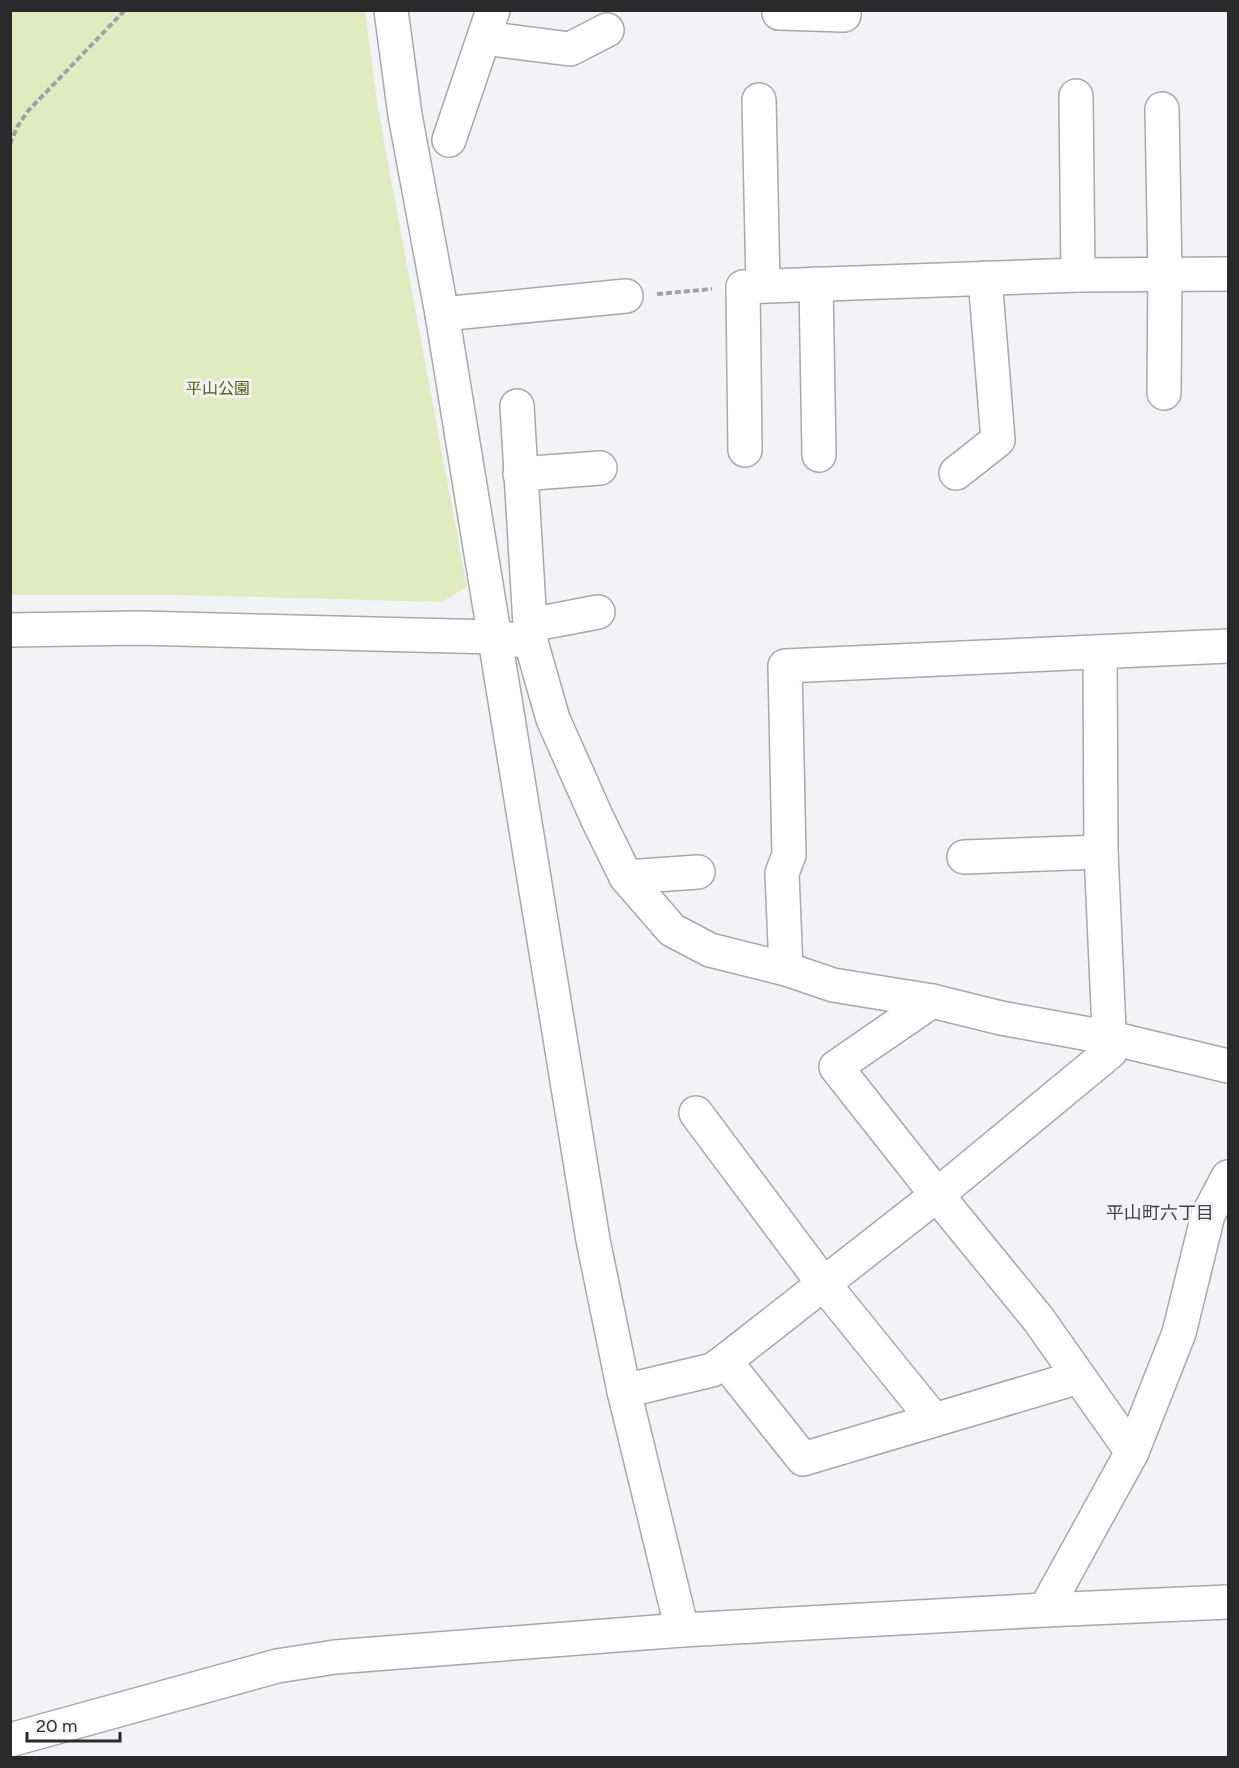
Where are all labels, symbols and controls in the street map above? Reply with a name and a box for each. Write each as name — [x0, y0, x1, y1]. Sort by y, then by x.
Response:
park label: 平山公園 — [186, 379, 250, 398]
district label: 平山町六丁目 — [1106, 1202, 1214, 1224]
scale bar — [27, 1705, 120, 1743]
text: 20 m — [36, 1715, 77, 1737]

